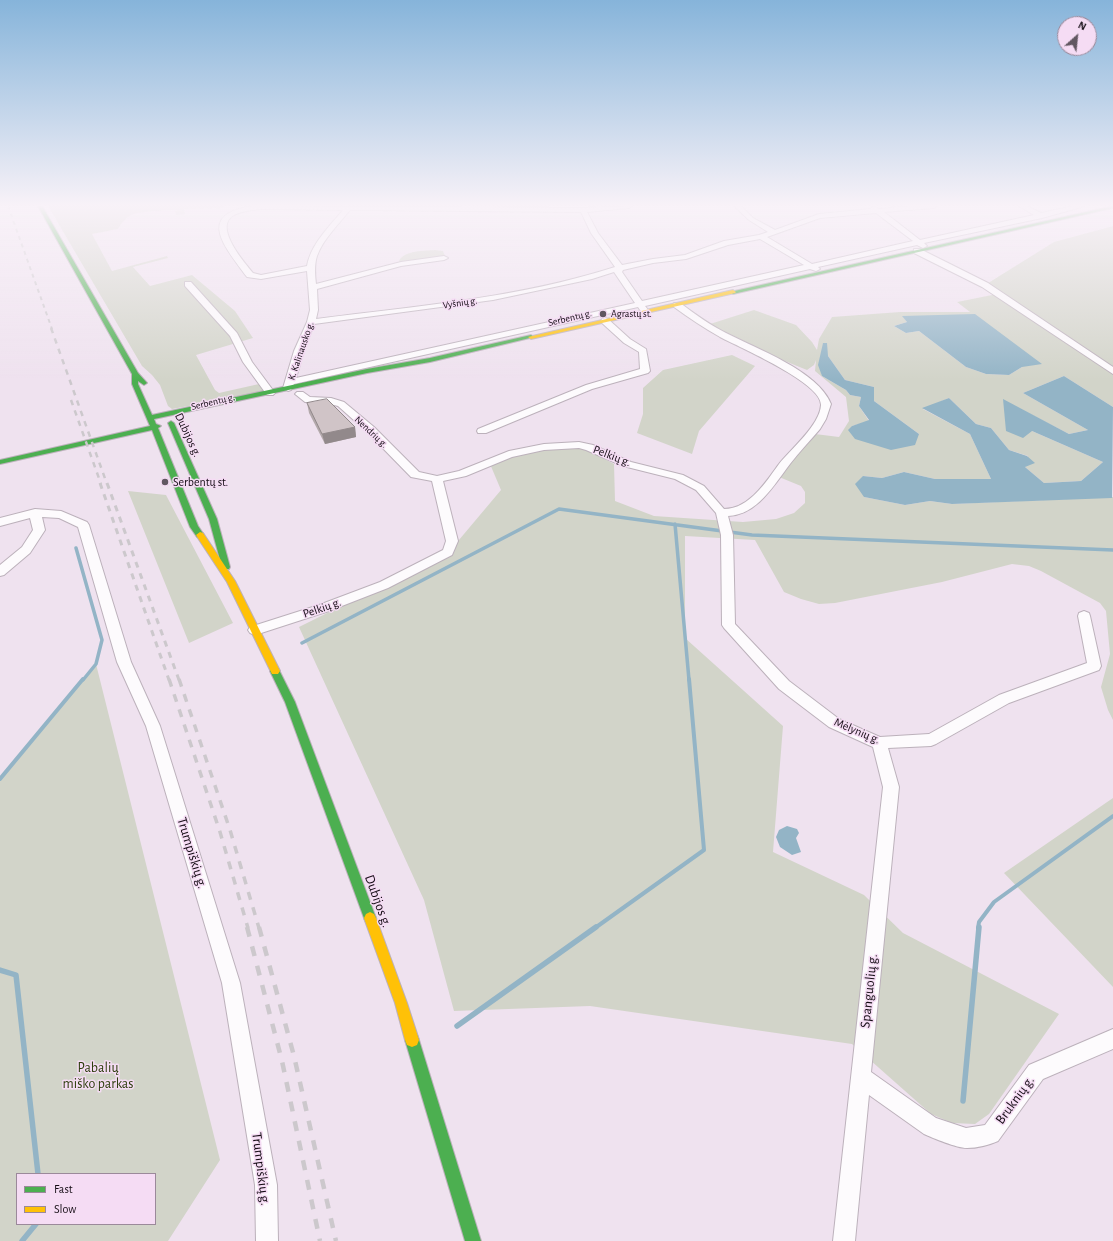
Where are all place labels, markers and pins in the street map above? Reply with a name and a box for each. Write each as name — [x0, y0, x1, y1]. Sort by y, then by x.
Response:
place label: Agrastų st. — [611, 308, 652, 320]
marker: Agrastų st. — [598, 309, 608, 319]
place label: Serbentų st. — [173, 475, 228, 489]
marker: Serbentų st. — [160, 477, 170, 487]

